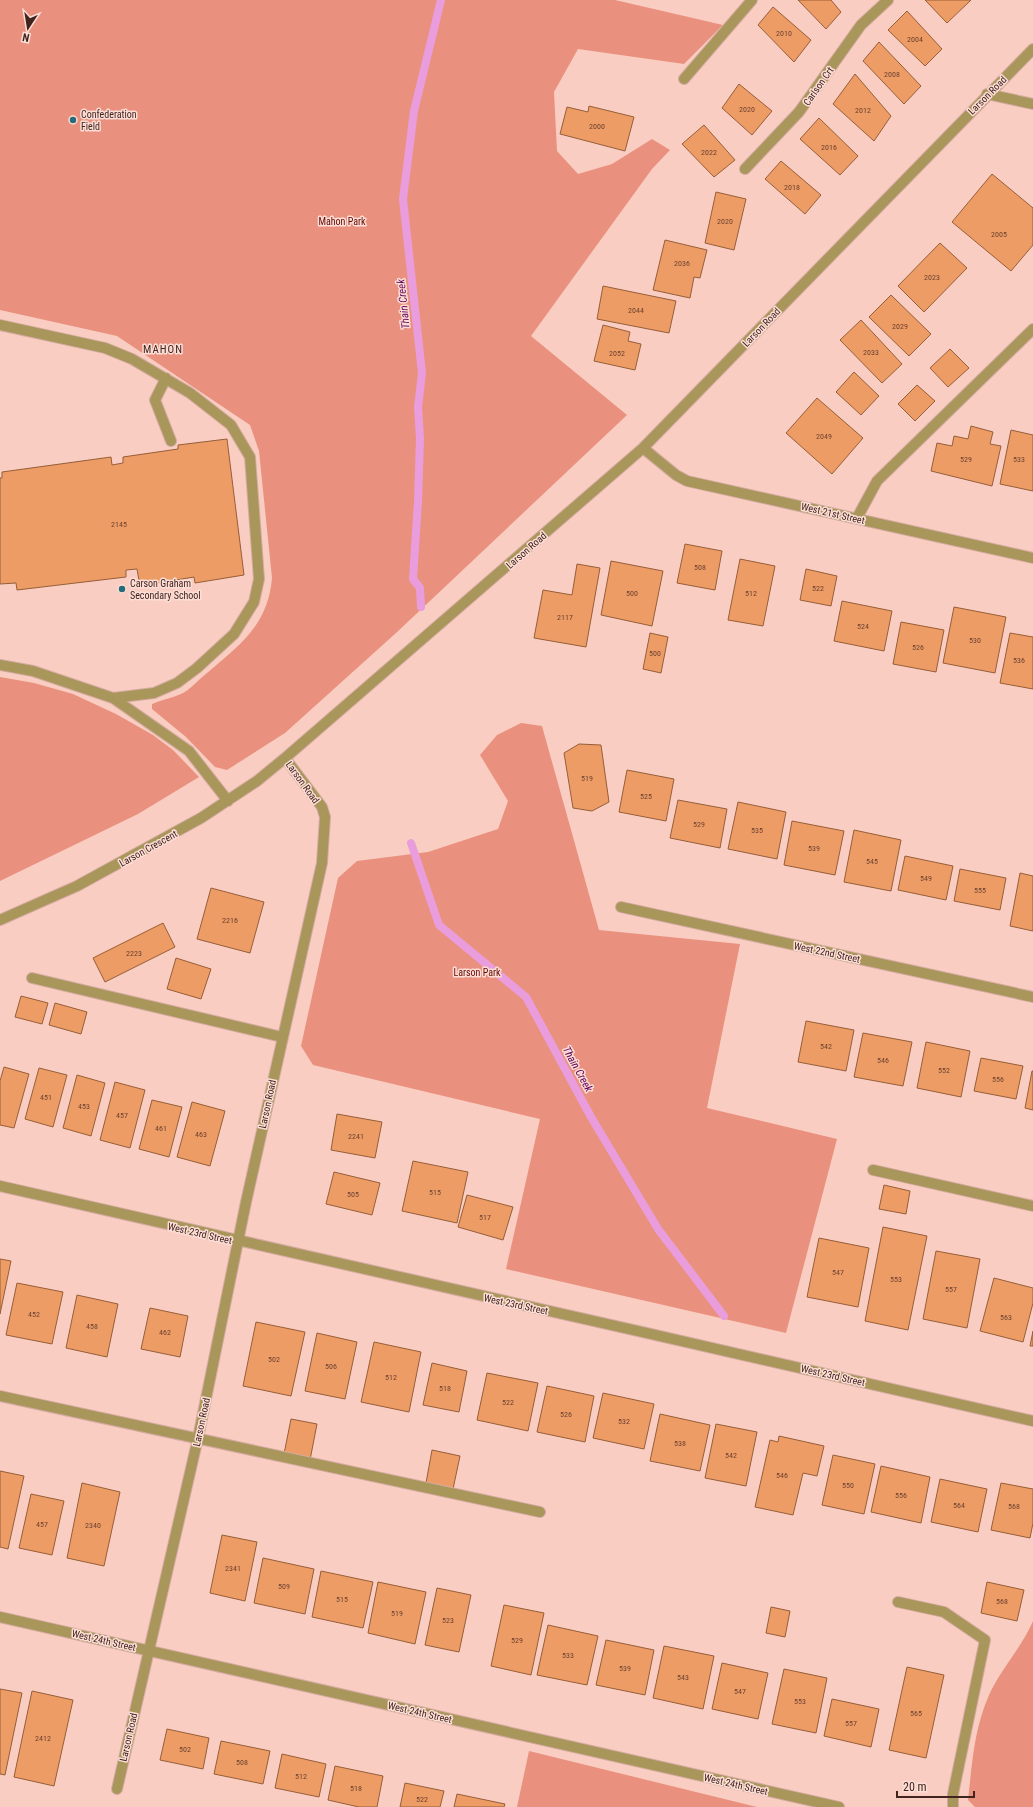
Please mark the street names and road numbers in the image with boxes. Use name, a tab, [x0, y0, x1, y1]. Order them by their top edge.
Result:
street label: Carlson Crt	[801, 65, 836, 108]
street label: Larson Road	[966, 74, 1009, 117]
street label: Larson Road	[740, 306, 782, 349]
street label: West 21st Street	[800, 501, 866, 526]
street label: Larson Road	[504, 530, 549, 571]
street label: Larson Road	[284, 759, 322, 806]
street label: Larson Crescent	[117, 828, 179, 869]
street label: West 22nd Street	[793, 940, 861, 965]
street label: Larson Road	[257, 1079, 278, 1129]
street label: West 23rd Street	[167, 1221, 233, 1246]
street label: West 23rd Street	[483, 1292, 549, 1317]
street label: West 23rd Street	[800, 1363, 866, 1388]
street label: Larson Road	[191, 1397, 212, 1447]
street label: West 24th Street	[71, 1628, 137, 1653]
street label: West 24th Street	[387, 1700, 453, 1725]
street label: Larson Road	[118, 1712, 139, 1762]
street label: West 24th Street	[703, 1772, 769, 1797]

